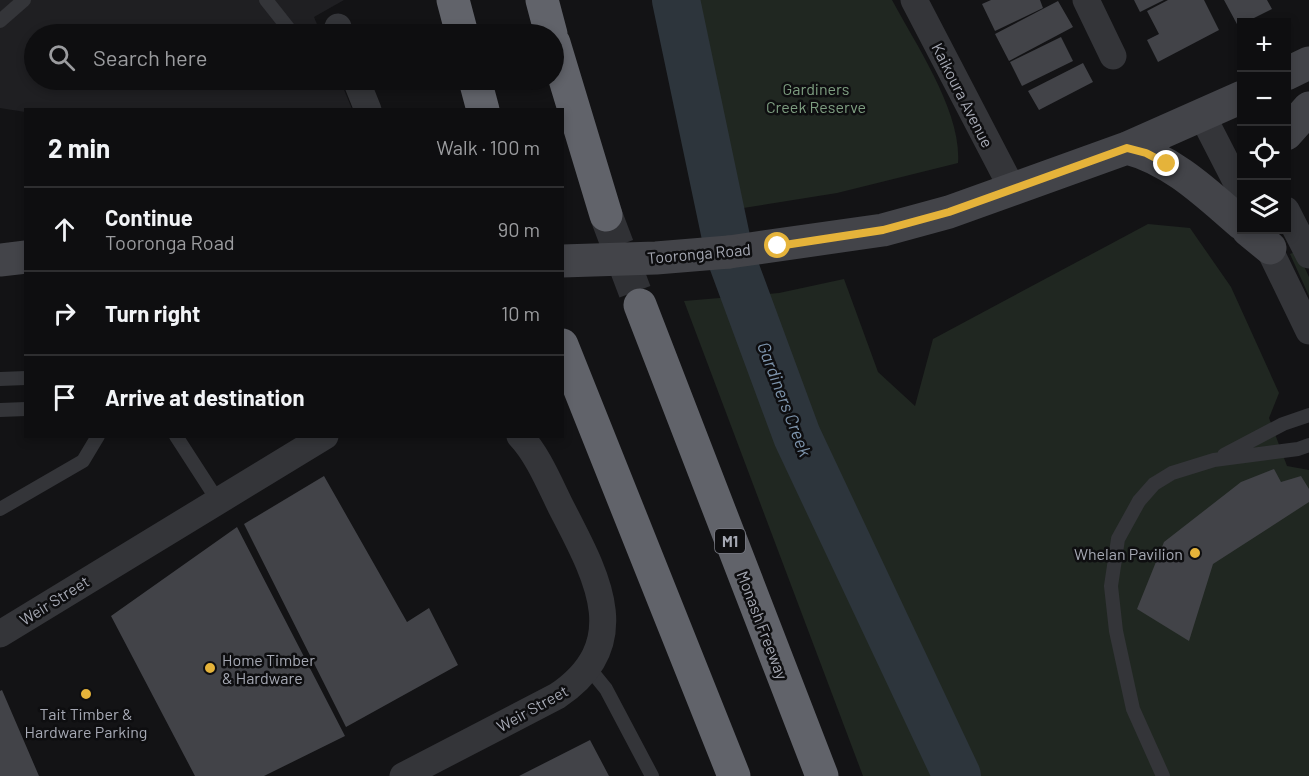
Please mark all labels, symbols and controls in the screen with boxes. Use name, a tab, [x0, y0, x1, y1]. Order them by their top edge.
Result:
map controls	[1237, 18, 1291, 234]
button: +	[1237, 18, 1291, 72]
search box	[24, 24, 564, 90]
street label: Kaikoura Avenue	[928, 39, 998, 151]
icon: search	[45, 41, 78, 74]
text: Search here	[93, 44, 207, 70]
button: −	[1237, 72, 1291, 126]
park label: Gardiners Creek Reserve	[766, 79, 866, 116]
button: locate	[1237, 126, 1291, 180]
text: 2 min	[48, 132, 110, 163]
text: Walk · 100 m	[436, 135, 540, 159]
route end	[1153, 150, 1179, 176]
button: layers	[1237, 180, 1291, 234]
text: Continue	[105, 204, 193, 230]
icon: ahead	[48, 213, 81, 246]
text: 90 m	[498, 217, 540, 241]
text: Tooronga Road	[105, 230, 235, 254]
route start	[764, 232, 790, 258]
street label: Tooronga Road	[646, 239, 752, 267]
icon: right	[48, 297, 81, 330]
text: Turn right	[105, 300, 200, 326]
text: 10 m	[501, 301, 540, 325]
water label: Gardiners Creek	[753, 338, 817, 460]
icon: arrive	[48, 381, 81, 414]
text: Arrive at destination	[105, 384, 304, 410]
road number: M1	[715, 529, 745, 553]
place label: Whelan Pavilion	[1074, 544, 1183, 563]
marker: Whelan Pavilion	[1188, 546, 1202, 560]
street label: Monash Freeway	[734, 568, 793, 683]
street label: Weir Street	[16, 571, 92, 629]
place label: Home Timber & Hardware	[222, 650, 315, 687]
marker: Home Timber & Hardware	[203, 661, 217, 675]
street label: Weir Street	[493, 681, 571, 735]
marker: Tait Timber & Hardware Parking	[79, 687, 93, 701]
place label: Tait Timber & Hardware Parking	[25, 704, 147, 741]

